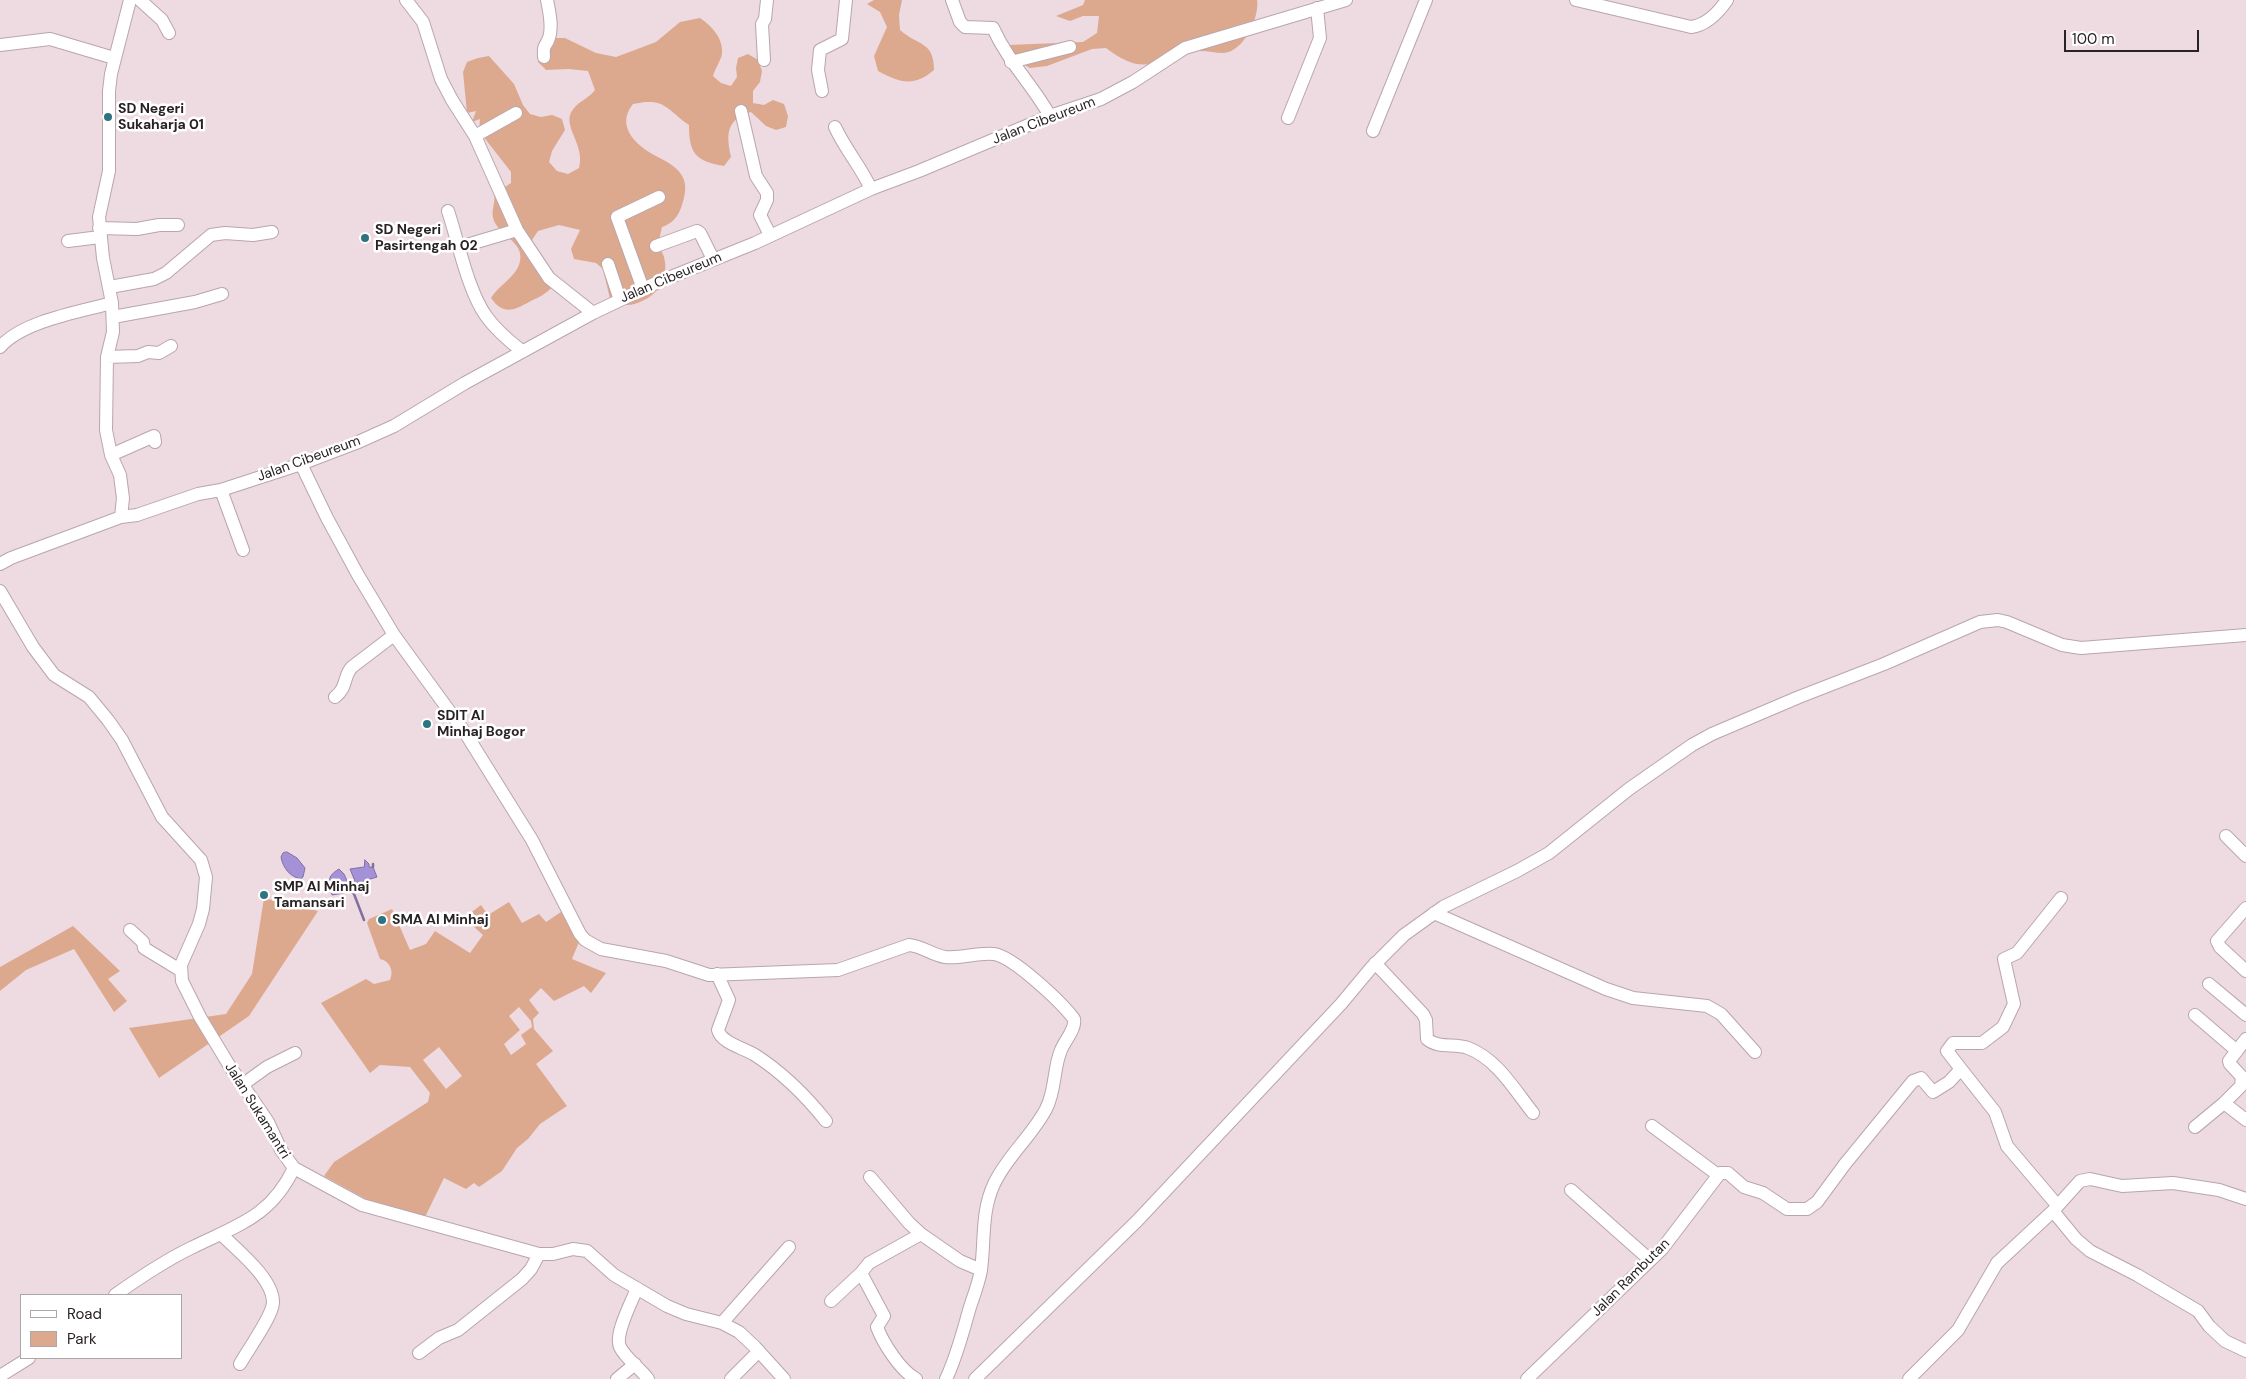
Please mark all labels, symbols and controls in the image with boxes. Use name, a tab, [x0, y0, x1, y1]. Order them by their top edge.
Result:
scale bar	[2066, 20, 2201, 52]
text: 100 m	[2072, 29, 2115, 49]
street label: Jalan Cibeureum	[990, 94, 1098, 148]
place label: SD Negeri Sukaharja 01	[118, 101, 204, 134]
marker: SD Negeri Sukaharja 01	[102, 111, 114, 123]
place label: SD Negeri Pasirtengah 02	[375, 222, 478, 254]
marker: SD Negeri Pasirtengah 02	[359, 232, 371, 244]
street label: Jalan Cibeureum	[618, 249, 724, 307]
street label: Jalan Cibeureum	[255, 433, 363, 485]
place label: SDIT Al Minhaj Bogor	[437, 708, 525, 740]
marker: SDIT Al Minhaj Bogor	[421, 718, 433, 730]
place label: SMP Al Minhaj Tamansari	[274, 879, 369, 912]
marker: SMP Al Minhaj Tamansari	[258, 889, 270, 901]
place label: SMA Al Minhaj	[392, 912, 489, 928]
marker: SMA Al Minhaj	[376, 914, 388, 926]
street label: Jalan Sukamantri	[221, 1060, 293, 1162]
street label: Jalan Rambutan	[1589, 1236, 1673, 1320]
legend	[20, 1294, 182, 1359]
text: Road	[67, 1304, 102, 1324]
text: Park	[67, 1329, 97, 1349]

